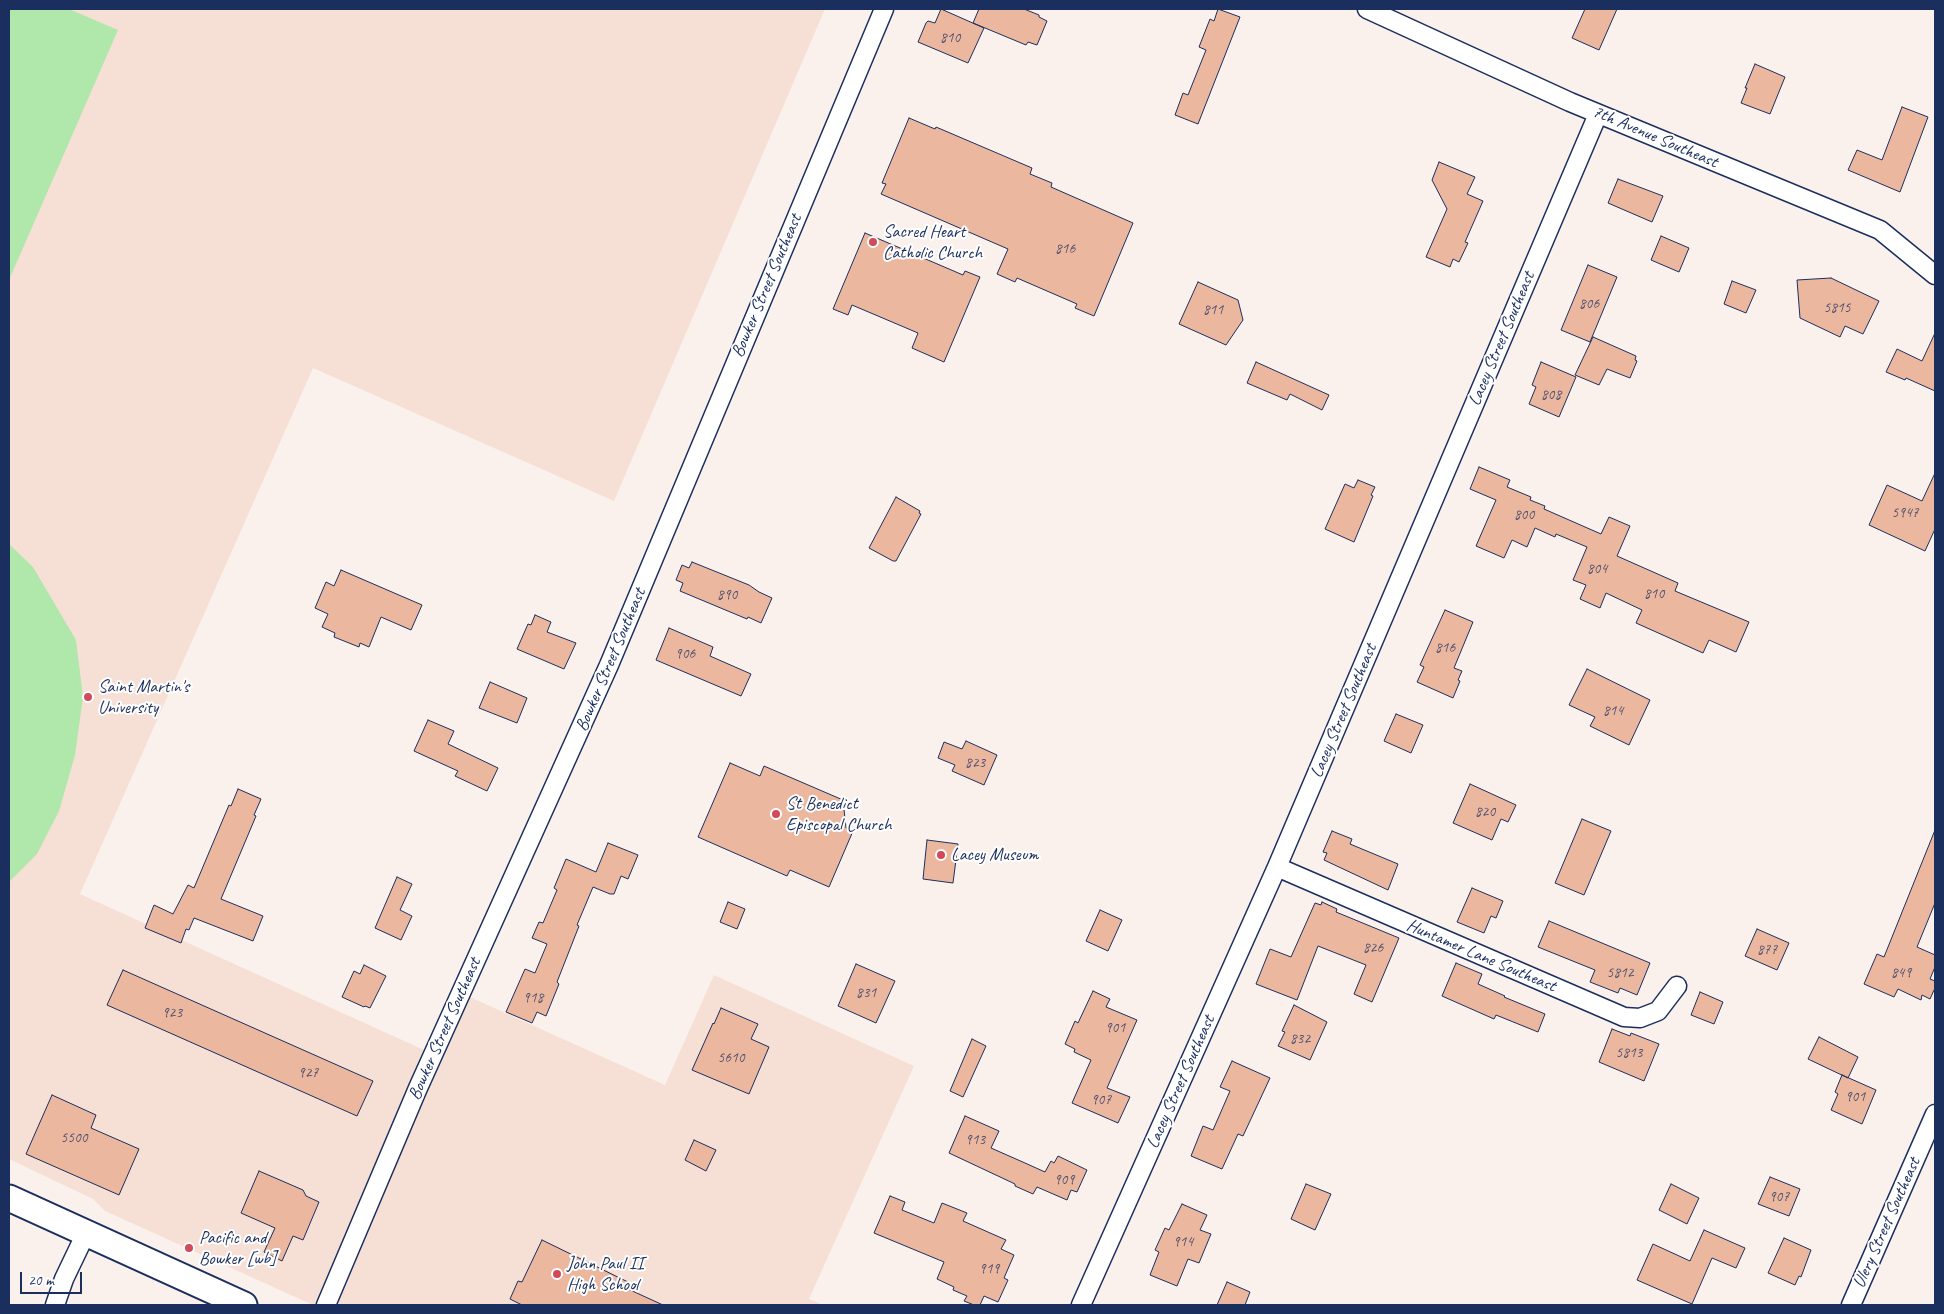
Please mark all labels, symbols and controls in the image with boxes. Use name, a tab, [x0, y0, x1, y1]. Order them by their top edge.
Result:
house number: 810	[940, 29, 960, 47]
street label: 7th Avenue Southeast	[1589, 101, 1721, 173]
street label: Bowker Street Southeast	[727, 211, 807, 361]
place label: Sacred Heart Catholic Church	[883, 221, 982, 264]
marker: Sacred Heart Catholic Church	[867, 236, 879, 248]
house number: 816	[1055, 240, 1075, 258]
street label: Lacey Street Southeast	[1464, 269, 1540, 409]
house number: 806	[1579, 295, 1599, 313]
house number: 5815	[1824, 299, 1850, 317]
house number: 811	[1203, 301, 1223, 319]
house number: 808	[1541, 386, 1561, 404]
house number: 5947	[1892, 504, 1918, 522]
house number: 800	[1514, 506, 1534, 524]
house number: 804	[1587, 560, 1607, 578]
street label: Bowker Street Southeast	[571, 585, 651, 735]
house number: 810	[1644, 585, 1664, 603]
house number: 890	[717, 586, 737, 604]
house number: 816	[1435, 639, 1455, 657]
street label: Lacey Street Southeast	[1306, 641, 1382, 781]
house number: 906	[675, 645, 695, 663]
place label: Saint Martin's University	[98, 676, 189, 719]
marker: Saint Martin's University	[82, 691, 94, 703]
house number: 814	[1603, 702, 1623, 720]
house number: 823	[965, 754, 985, 772]
place label: St Benedict Episcopal Church	[786, 793, 892, 836]
house number: 820	[1475, 803, 1495, 821]
marker: St Benedict Episcopal Church	[770, 808, 782, 820]
place label: Lacey Museum	[951, 844, 1038, 866]
marker: Lacey Museum	[935, 849, 947, 861]
street label: Huntamer Lane Southeast	[1403, 915, 1559, 997]
house number: 826	[1363, 939, 1383, 957]
house number: 877	[1757, 941, 1777, 959]
street label: Bowker Street Southeast	[404, 955, 486, 1103]
house number: 5812	[1607, 964, 1633, 982]
house number: 849	[1891, 964, 1911, 982]
house number: 831	[856, 984, 876, 1002]
house number: 918	[523, 989, 543, 1007]
house number: 923	[162, 1004, 182, 1022]
street label: Lacey Street Southeast	[1142, 1012, 1220, 1152]
house number: 901	[1105, 1019, 1125, 1037]
house number: 832	[1290, 1030, 1310, 1048]
house number: 5813	[1616, 1044, 1642, 1062]
house number: 5610	[718, 1049, 744, 1067]
house number: 927	[298, 1064, 318, 1082]
house number: 901	[1845, 1088, 1865, 1106]
house number: 907	[1091, 1091, 1111, 1109]
house number: 5500	[61, 1129, 87, 1147]
house number: 913	[965, 1131, 985, 1149]
street label: Ulery Street Southeast	[1849, 1155, 1925, 1291]
house number: 909	[1054, 1171, 1074, 1189]
house number: 907	[1769, 1188, 1789, 1206]
place label: Pacific and Bowker [wb]	[199, 1227, 276, 1270]
house number: 914	[1173, 1233, 1193, 1251]
marker: Pacific and Bowker [wb]	[183, 1242, 195, 1254]
place label: John Paul II High School	[567, 1253, 644, 1296]
house number: 919	[979, 1260, 999, 1278]
scale bar	[22, 1262, 85, 1294]
marker: John Paul II High School	[551, 1268, 563, 1280]
text: 20 m	[28, 1271, 54, 1290]

